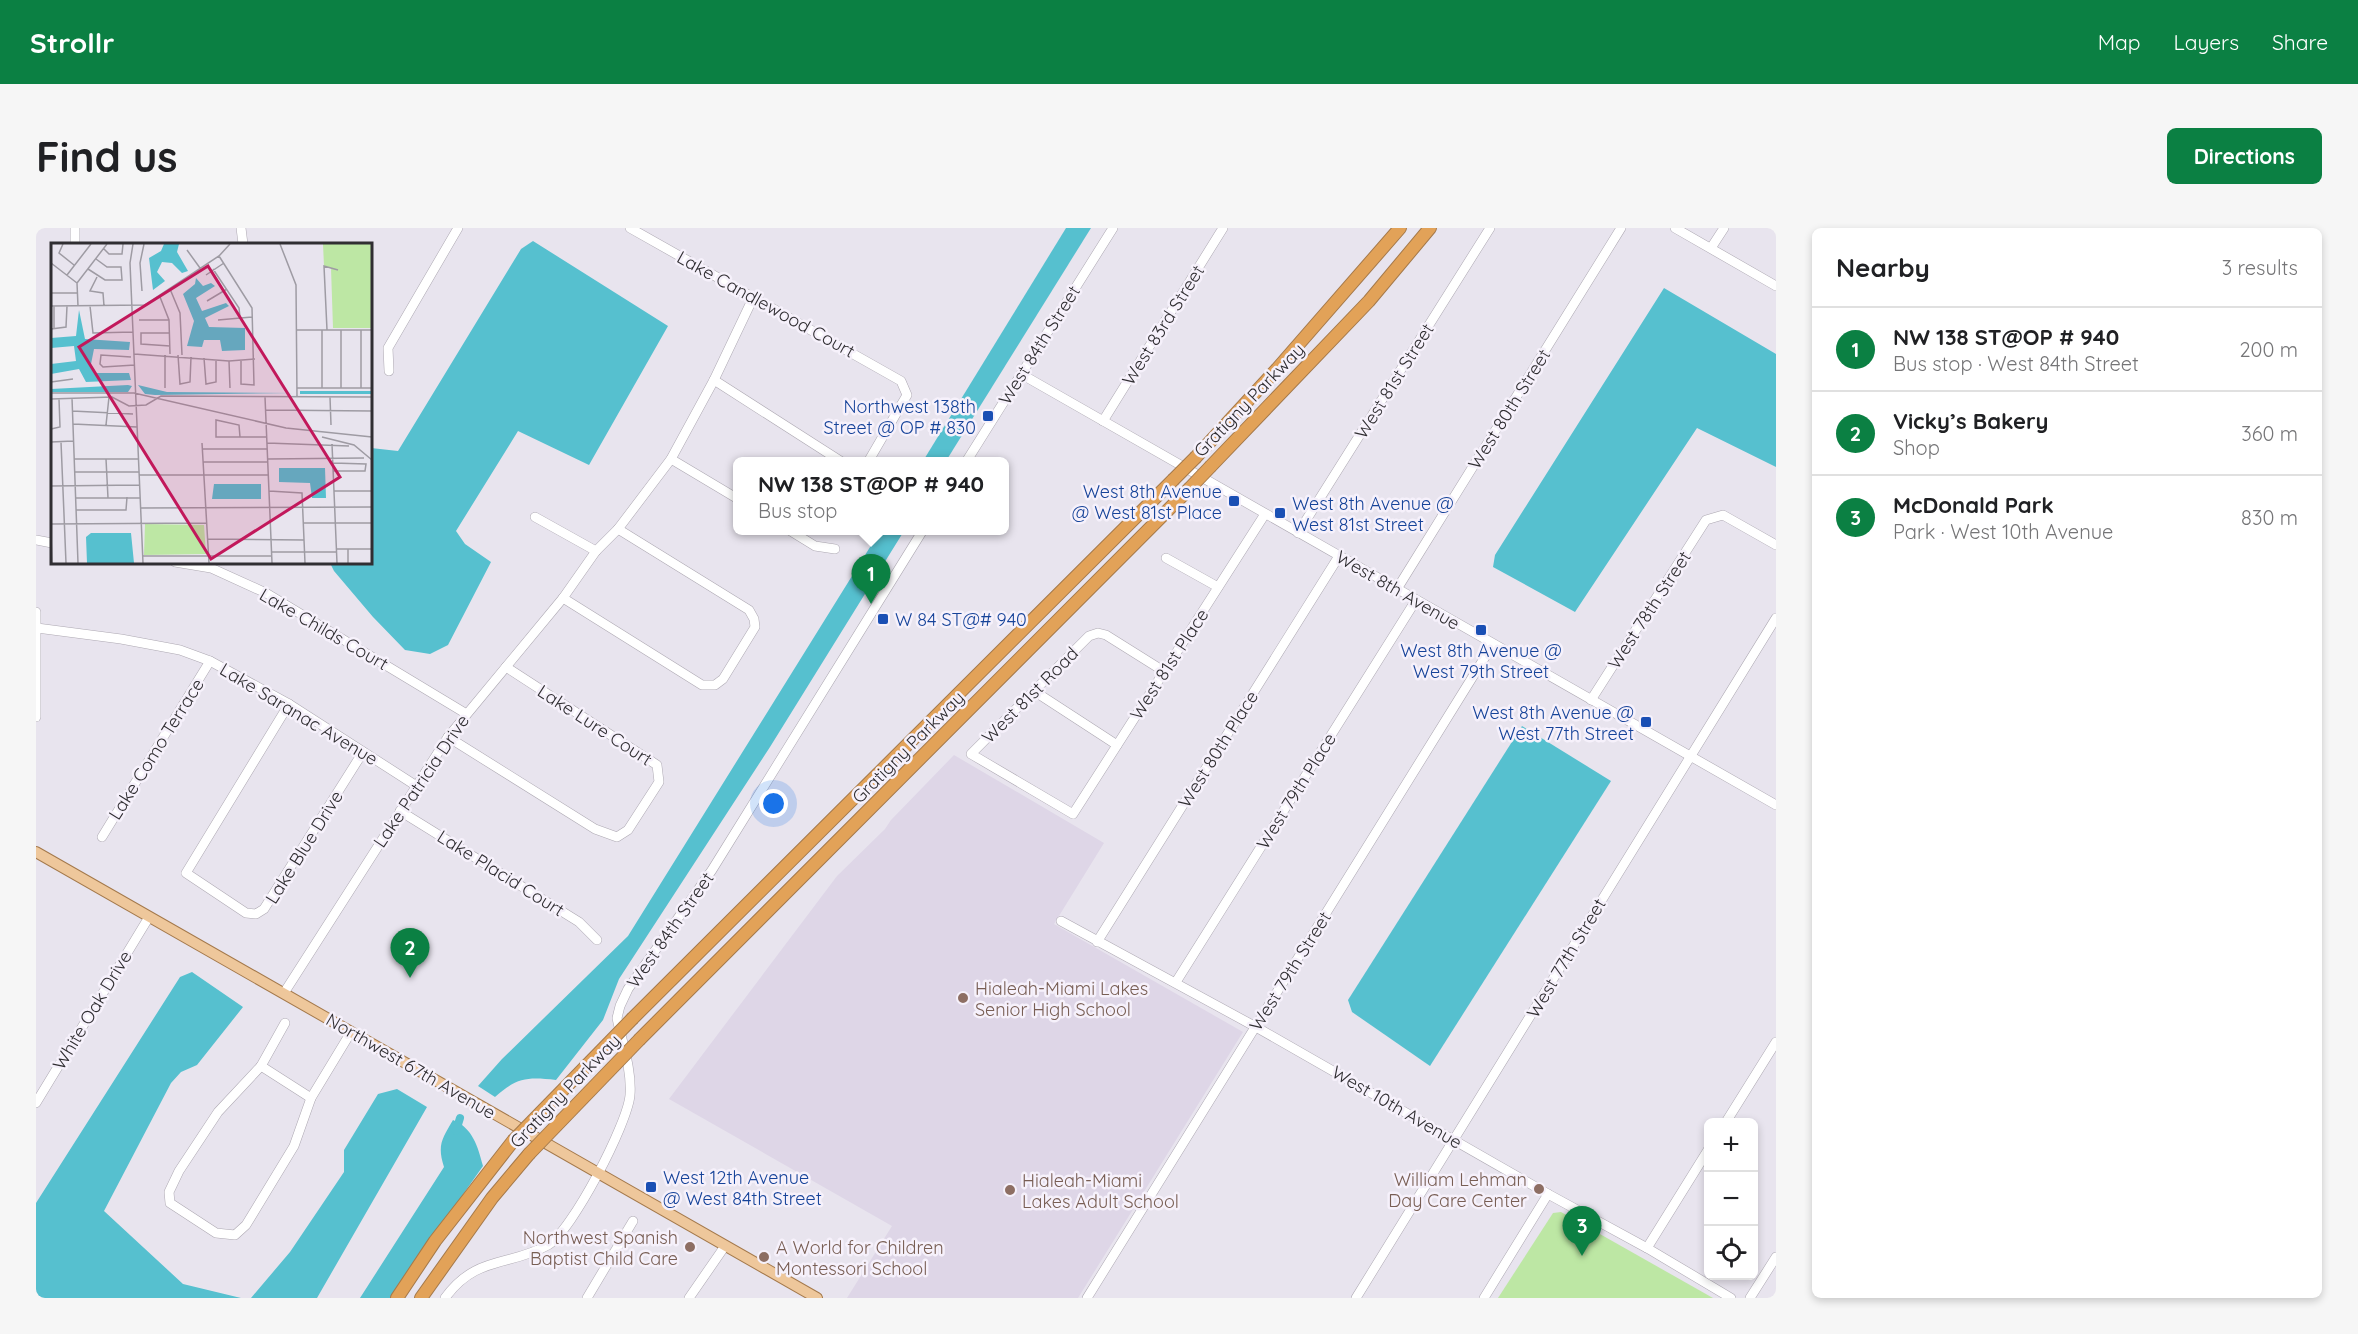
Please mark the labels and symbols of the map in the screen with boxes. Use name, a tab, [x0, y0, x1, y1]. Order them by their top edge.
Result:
inset map	[51, 243, 372, 564]
street label: Lake Candlewood Court	[673, 245, 859, 363]
street label: West 83rd Street	[1117, 261, 1209, 389]
street label: West 84th Street	[993, 281, 1085, 409]
street label: West 81st Street	[1349, 319, 1439, 443]
street label: Gratigny Parkway	[1189, 338, 1309, 462]
street label: West 80th Street	[1463, 345, 1555, 473]
place label: Northwest 138th Street @ OP # 830	[824, 395, 976, 439]
marker: Northwest 138th Street @ OP # 830	[981, 409, 995, 423]
place label: West 8th Avenue @ West 81st Place	[1072, 480, 1222, 524]
place label: West 8th Avenue @ West 81st Street	[1292, 492, 1454, 536]
marker: West 8th Avenue @ West 81st Place	[1227, 494, 1241, 508]
marker: West 8th Avenue @ West 81st Street	[1273, 506, 1287, 520]
street label: West 8th Avenue	[1332, 545, 1464, 635]
street label: West 78th Street	[1602, 547, 1696, 673]
pin: 1	[852, 554, 890, 604]
street label: Lake Childs Court	[256, 583, 392, 675]
street label: West 81st Place	[1125, 604, 1213, 724]
place label: W 84 ST@# 940	[895, 608, 1027, 631]
marker: W 84 ST@# 940	[876, 612, 890, 626]
marker: West 8th Avenue @ West 79th Street	[1474, 623, 1488, 637]
place label: West 8th Avenue @ West 79th Street	[1400, 639, 1562, 683]
street label: West 81st Road	[977, 642, 1083, 748]
street label: Lake Saranac Avenue	[216, 658, 382, 770]
street label: Lake Como Terrace	[103, 674, 209, 824]
street label: Lake Lure Court	[533, 679, 657, 771]
street label: Gratigny Parkway	[847, 686, 969, 808]
street label: West 80th Place	[1173, 686, 1263, 812]
place label: West 8th Avenue @ West 77th Street	[1472, 701, 1634, 745]
street label: Lake Patricia Drive	[368, 710, 474, 852]
marker: West 8th Avenue @ West 77th Street	[1639, 715, 1653, 729]
street label: West 79th Place	[1251, 729, 1341, 853]
street label: Lake Blue Drive	[260, 786, 348, 908]
your location	[759, 789, 788, 818]
street label: Lake Placid Court	[433, 825, 569, 921]
street label: West 84th Street	[621, 868, 719, 992]
street label: West 77th Street	[1521, 894, 1611, 1022]
street label: West 79th Street	[1244, 907, 1336, 1035]
pin: 2	[390, 928, 430, 978]
street label: White Oak Drive	[47, 946, 137, 1074]
place label: Hialeah-Miami Lakes Senior High School	[975, 977, 1148, 1021]
marker: Hialeah-Miami Lakes Senior High School	[956, 991, 970, 1005]
street label: Northwest 67th Avenue	[322, 1008, 500, 1124]
street label: Gratigny Parkway	[505, 1029, 625, 1153]
street label: West 10th Avenue	[1328, 1060, 1466, 1154]
place label: West 12th Avenue @ West 84th Street	[663, 1166, 822, 1210]
place label: William Lehman Day Care Center	[1388, 1168, 1527, 1212]
place label: Hialeah-Miami Lakes Adult School	[1022, 1169, 1179, 1213]
marker: West 12th Avenue @ West 84th Street	[644, 1180, 658, 1194]
marker: William Lehman Day Care Center	[1532, 1182, 1546, 1196]
marker: Hialeah-Miami Lakes Adult School	[1003, 1183, 1017, 1197]
pin: 3	[1562, 1206, 1602, 1256]
place label: Northwest Spanish Baptist Child Care	[523, 1226, 678, 1270]
place label: A World for Children Montessori School	[776, 1236, 944, 1280]
marker: Northwest Spanish Baptist Child Care	[683, 1240, 697, 1254]
marker: A World for Children Montessori School	[757, 1250, 771, 1264]

